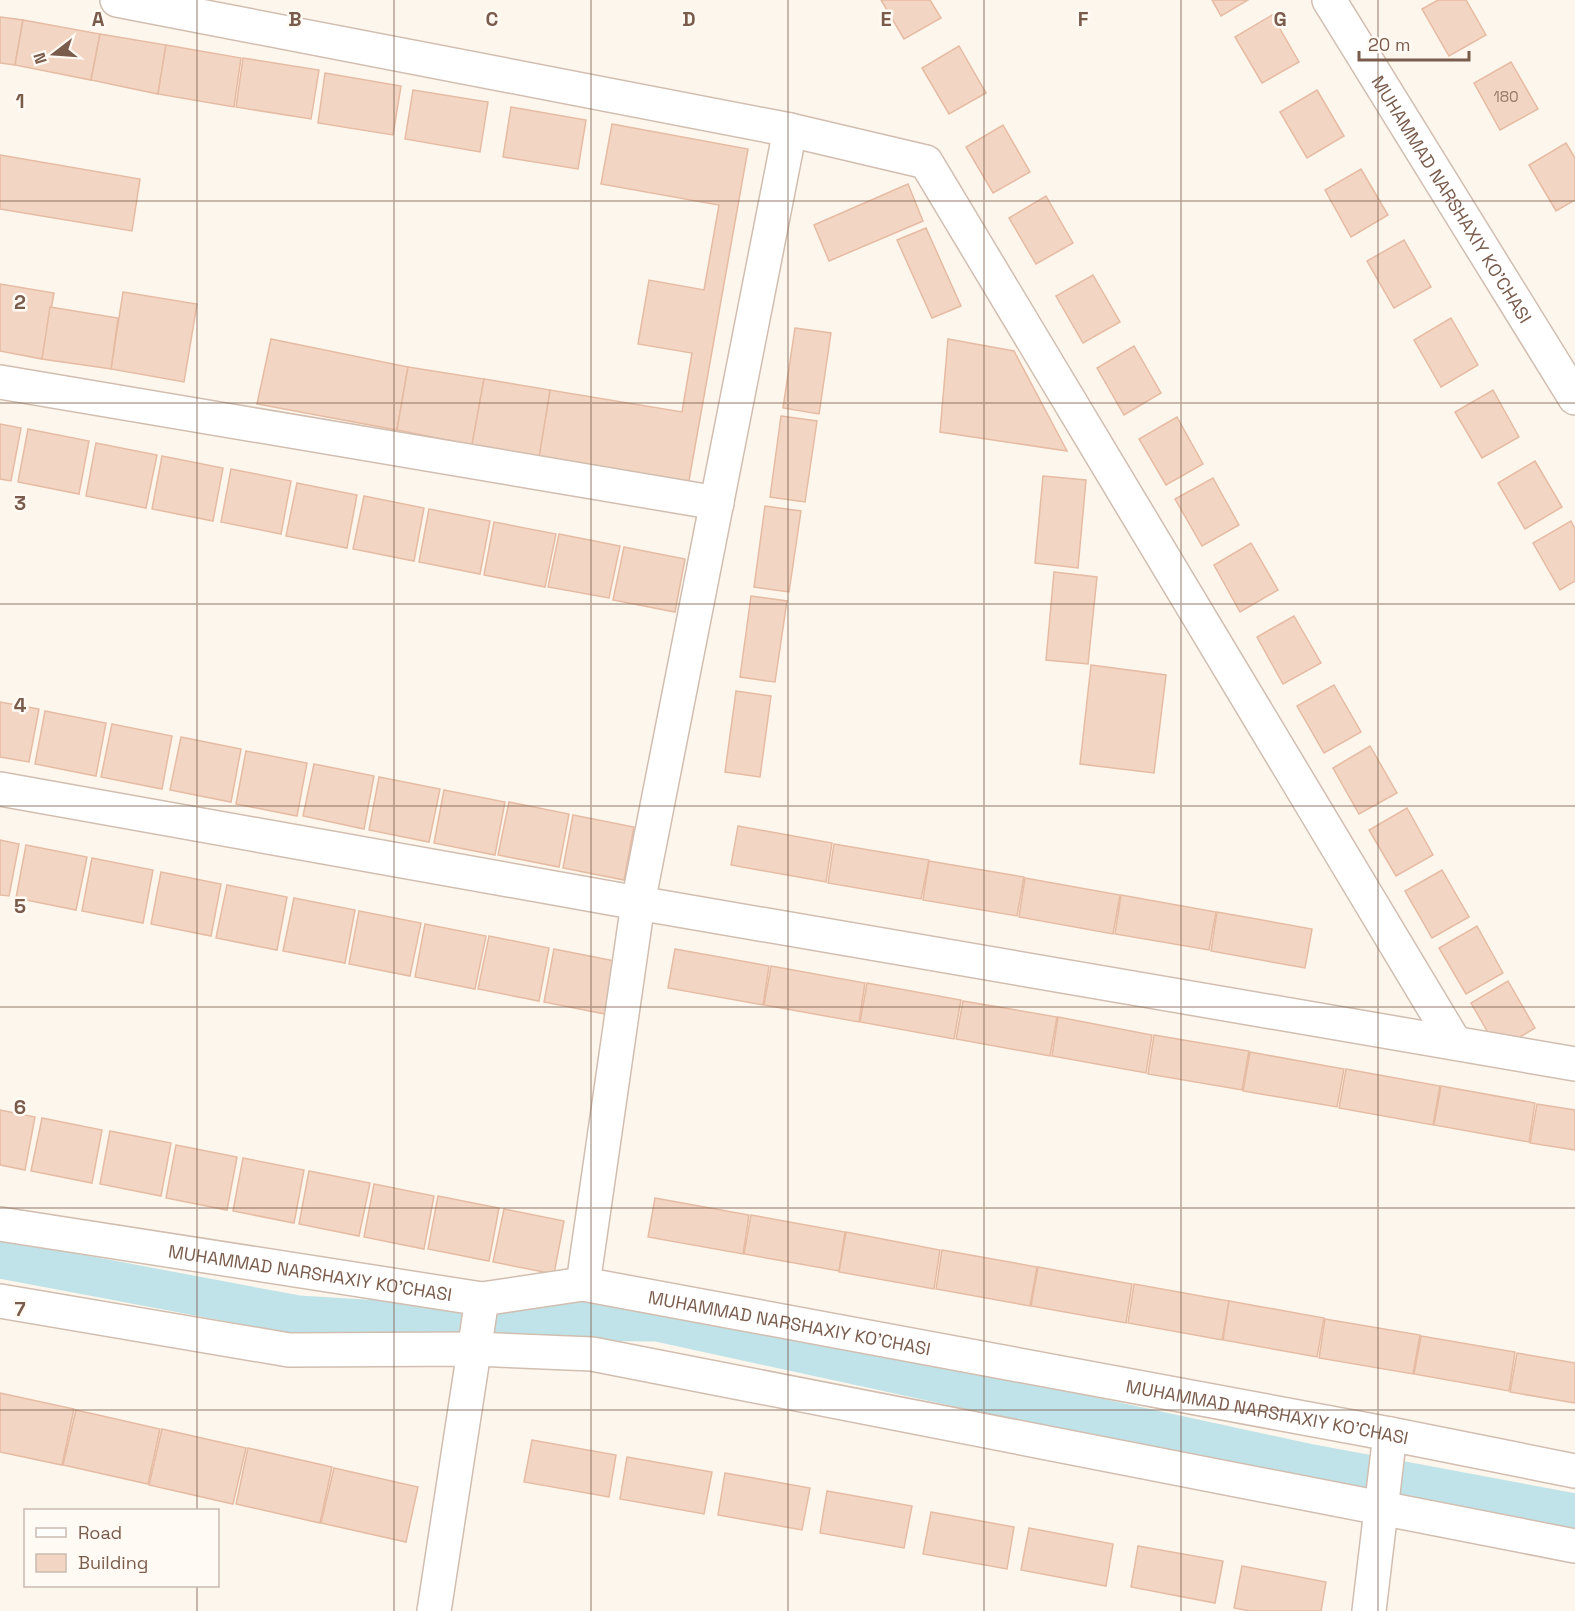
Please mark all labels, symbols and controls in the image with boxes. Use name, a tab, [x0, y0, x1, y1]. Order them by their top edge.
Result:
text: A	[92, 6, 105, 32]
text: B	[288, 6, 302, 32]
text: C	[486, 6, 499, 32]
text: D	[682, 6, 696, 32]
text: E	[880, 6, 892, 32]
text: F	[1078, 6, 1089, 32]
text: G	[1273, 6, 1287, 32]
north arrow	[24, 24, 84, 84]
scale bar	[1359, 24, 1468, 62]
text: 20 m	[1368, 33, 1411, 56]
text: N	[29, 50, 52, 66]
street label: MUHAMMAD NARSHAXIY KO'CHASI	[1367, 71, 1537, 327]
house number: 180	[1493, 87, 1519, 106]
text: 1	[15, 88, 25, 114]
text: 2	[14, 289, 26, 315]
text: 3	[14, 490, 26, 516]
text: 4	[14, 692, 27, 718]
text: 5	[14, 893, 26, 919]
text: 6	[14, 1094, 26, 1120]
street label: MUHAMMAD NARSHAXIY KO'CHASI	[167, 1239, 454, 1306]
street label: MUHAMMAD NARSHAXIY KO'CHASI	[646, 1285, 933, 1360]
text: 7	[14, 1296, 26, 1322]
street label: MUHAMMAD NARSHAXIY KO'CHASI	[1124, 1374, 1411, 1449]
legend	[24, 1509, 219, 1587]
text: Road	[78, 1521, 122, 1544]
text: Building	[78, 1551, 148, 1574]

